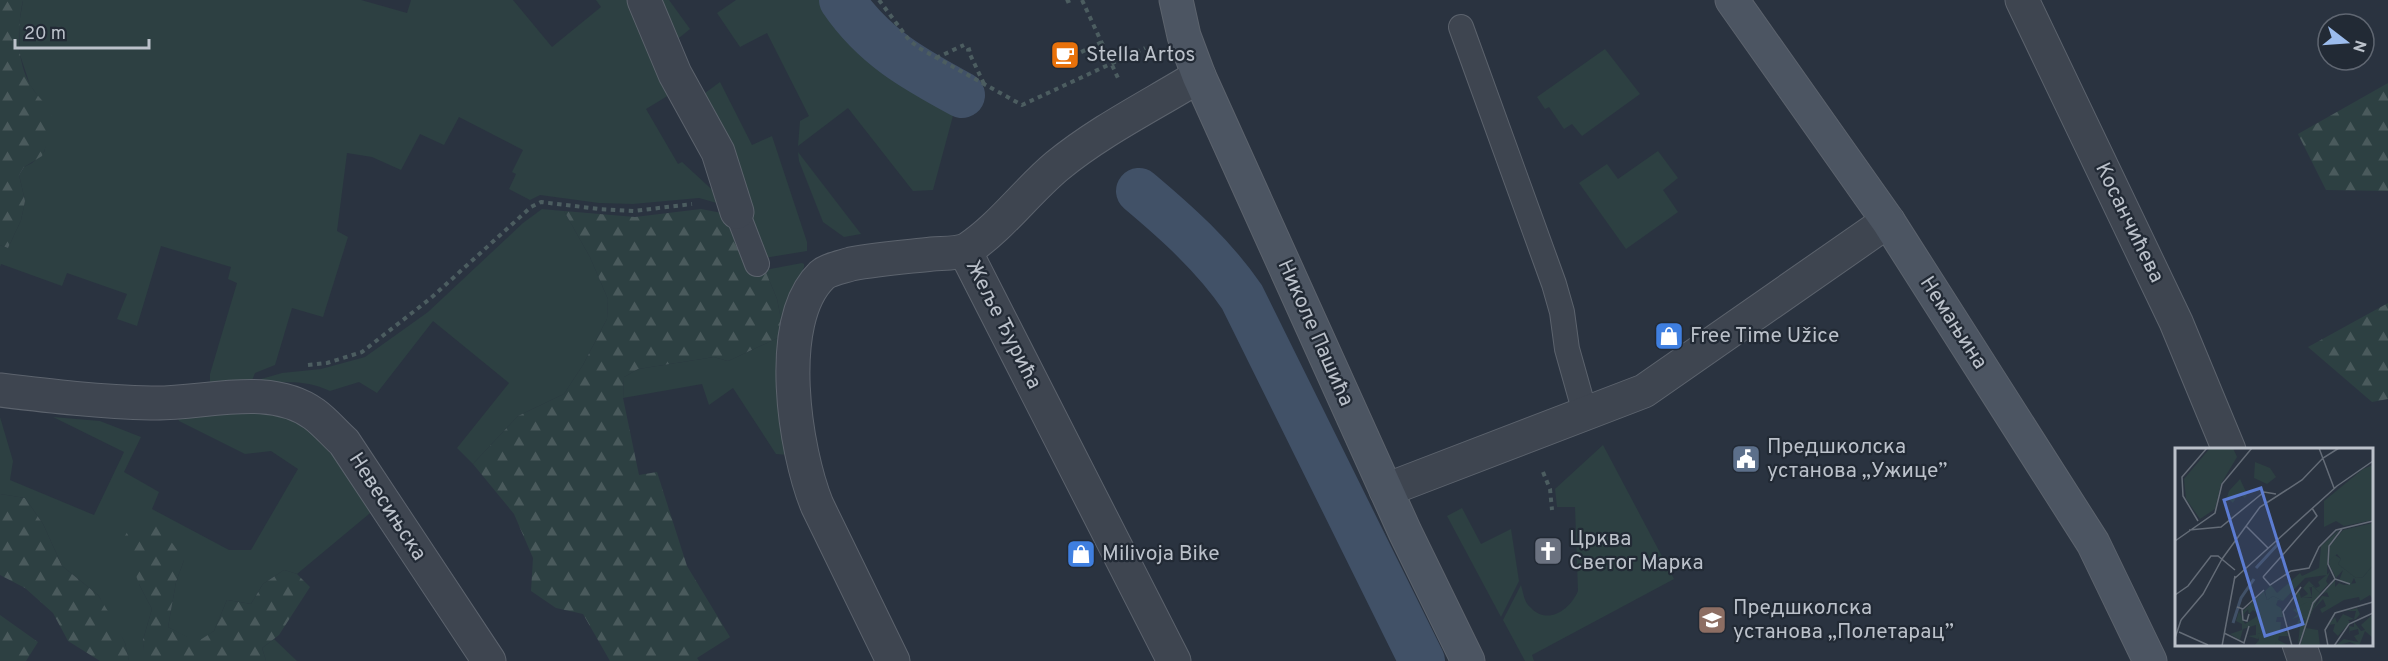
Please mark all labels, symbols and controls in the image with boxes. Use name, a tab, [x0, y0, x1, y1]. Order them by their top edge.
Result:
scale bar	[15, 12, 148, 50]
north arrow	[2316, 12, 2376, 72]
text: 20 m	[24, 23, 66, 46]
text: N	[2347, 37, 2370, 54]
cafe icon: Stella Artos	[1049, 39, 1081, 71]
place label: Stella Artos	[1086, 42, 1195, 69]
street label: Косанчићева	[2088, 158, 2170, 288]
street label: Николе Пашића	[1271, 255, 1359, 411]
street label: Жеље Ђурића	[959, 256, 1047, 394]
street label: Немањина	[1913, 271, 1993, 375]
shop icon: Free Time Užice	[1653, 320, 1685, 352]
place label: Free Time Užice	[1690, 323, 1839, 350]
place label: Предшколска установа „Ужице”	[1767, 434, 1947, 485]
public building icon: Предшколска установа „Ужице”	[1730, 443, 1762, 475]
street label: Невесињска	[342, 448, 432, 566]
inset map	[2175, 448, 2373, 646]
place label: Црква Светог Марка	[1569, 526, 1703, 577]
church icon: Црква Светог Марка	[1532, 535, 1564, 567]
shop icon: Milivoja Bike	[1065, 538, 1097, 570]
place label: Milivoja Bike	[1102, 541, 1220, 568]
place label: Предшколска установа „Полетарац”	[1733, 595, 1954, 646]
school or university icon: Предшколска установа „Полетарац”	[1696, 604, 1728, 636]

